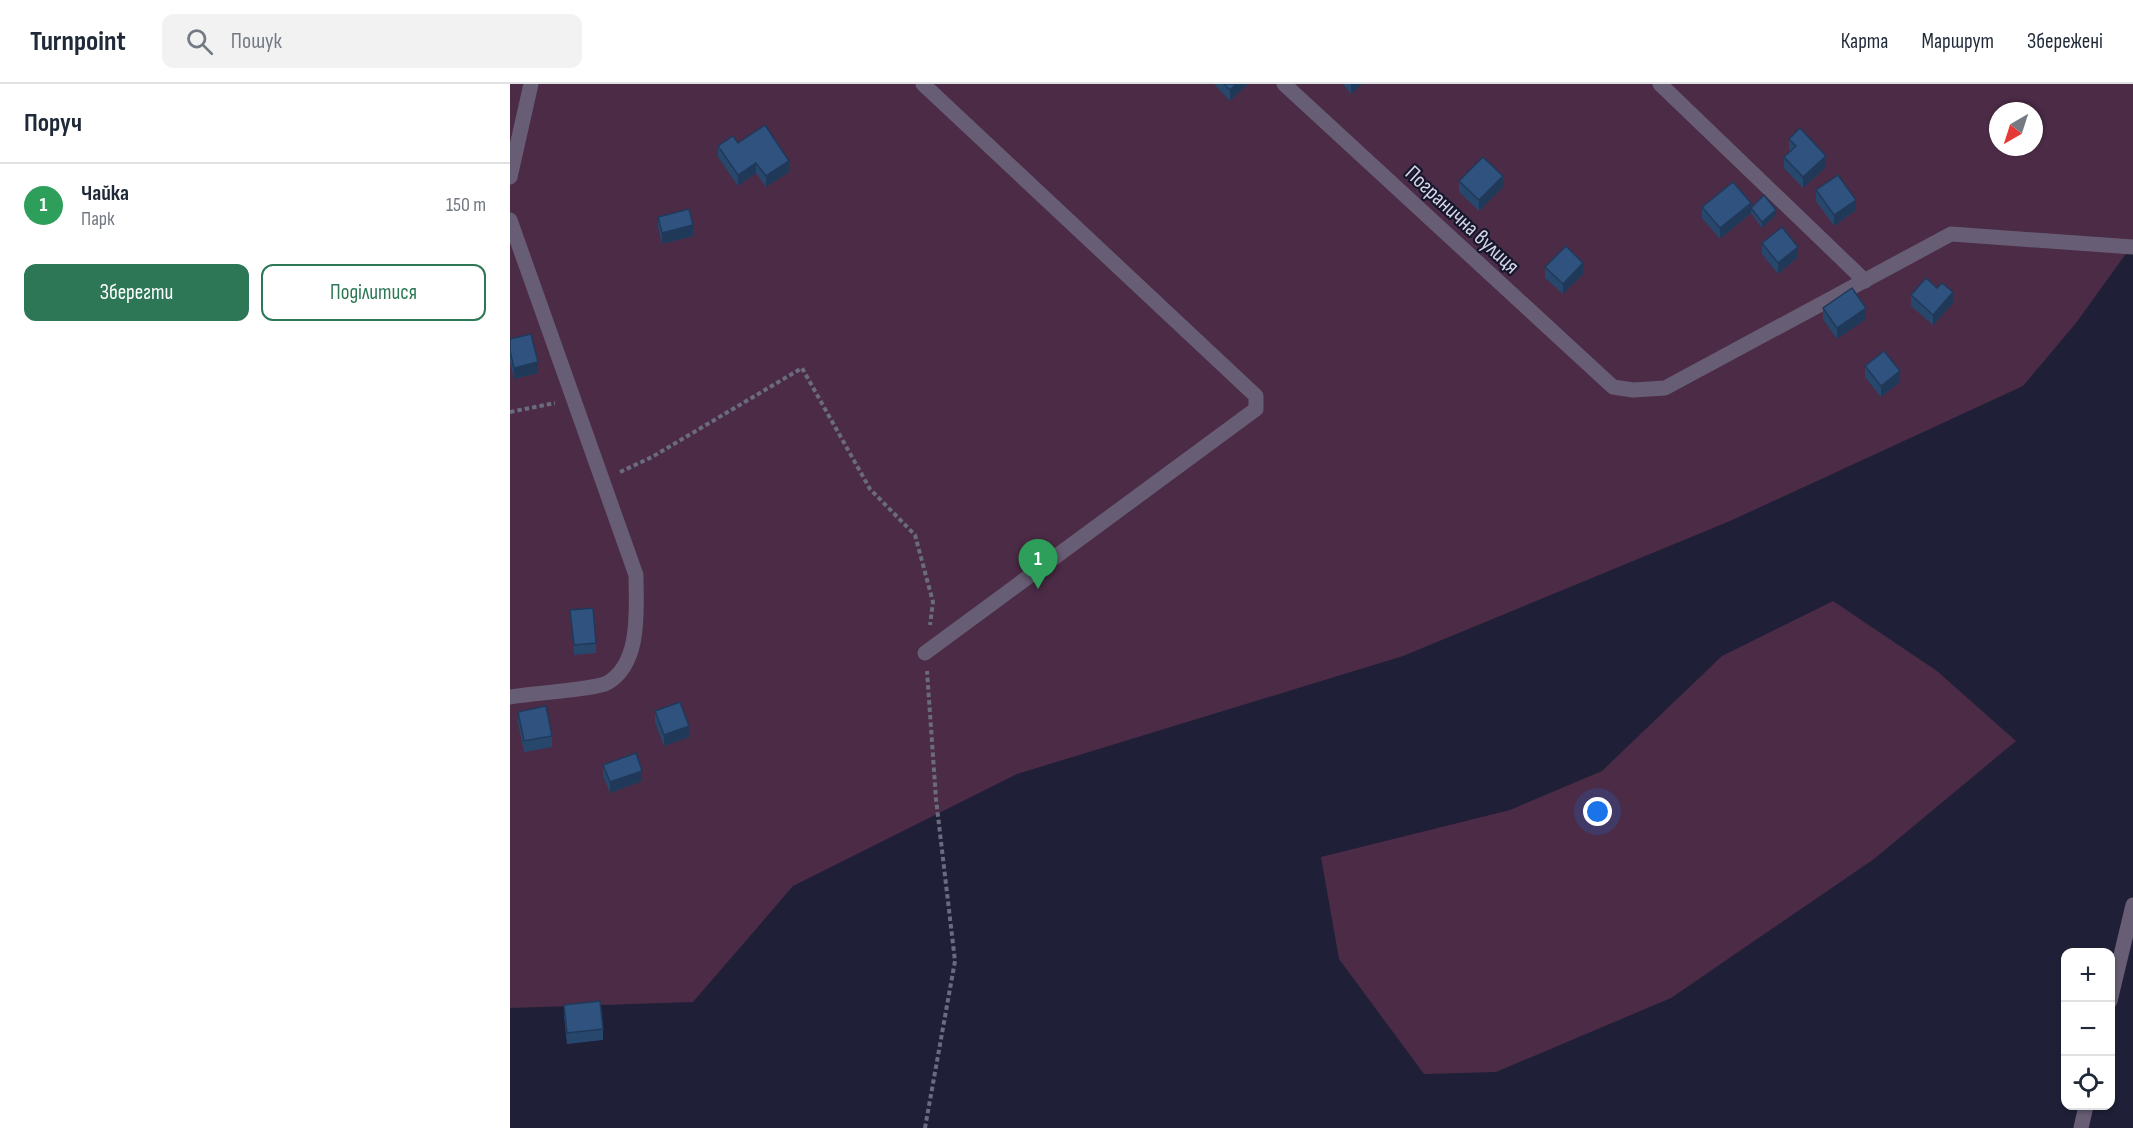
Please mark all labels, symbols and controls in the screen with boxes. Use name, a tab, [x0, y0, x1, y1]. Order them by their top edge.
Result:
search box	[162, 14, 582, 68]
text: Turnpoint	[30, 25, 126, 58]
icon: search	[183, 25, 216, 58]
text: Пошук	[231, 28, 282, 55]
text: Карта	[1841, 29, 1888, 54]
text: Маршрут	[1921, 29, 1994, 54]
text: Збережені	[2027, 29, 2103, 54]
north arrow	[1989, 102, 2043, 156]
text: Поруч	[24, 108, 82, 139]
street label: Погранична вулиця	[1399, 160, 1525, 280]
text: Чайка	[81, 180, 129, 207]
text: 1	[40, 193, 47, 217]
text: 150 m	[446, 193, 486, 217]
text: Парк	[81, 207, 115, 231]
button: Зберегти	[24, 264, 249, 321]
button: Поділитися	[261, 264, 486, 321]
pin: 1	[1018, 540, 1058, 589]
your location	[1583, 797, 1612, 826]
map controls	[2061, 948, 2115, 1110]
button: +	[2061, 948, 2115, 1002]
button: −	[2061, 1002, 2115, 1056]
button: locate	[2061, 1056, 2115, 1110]

